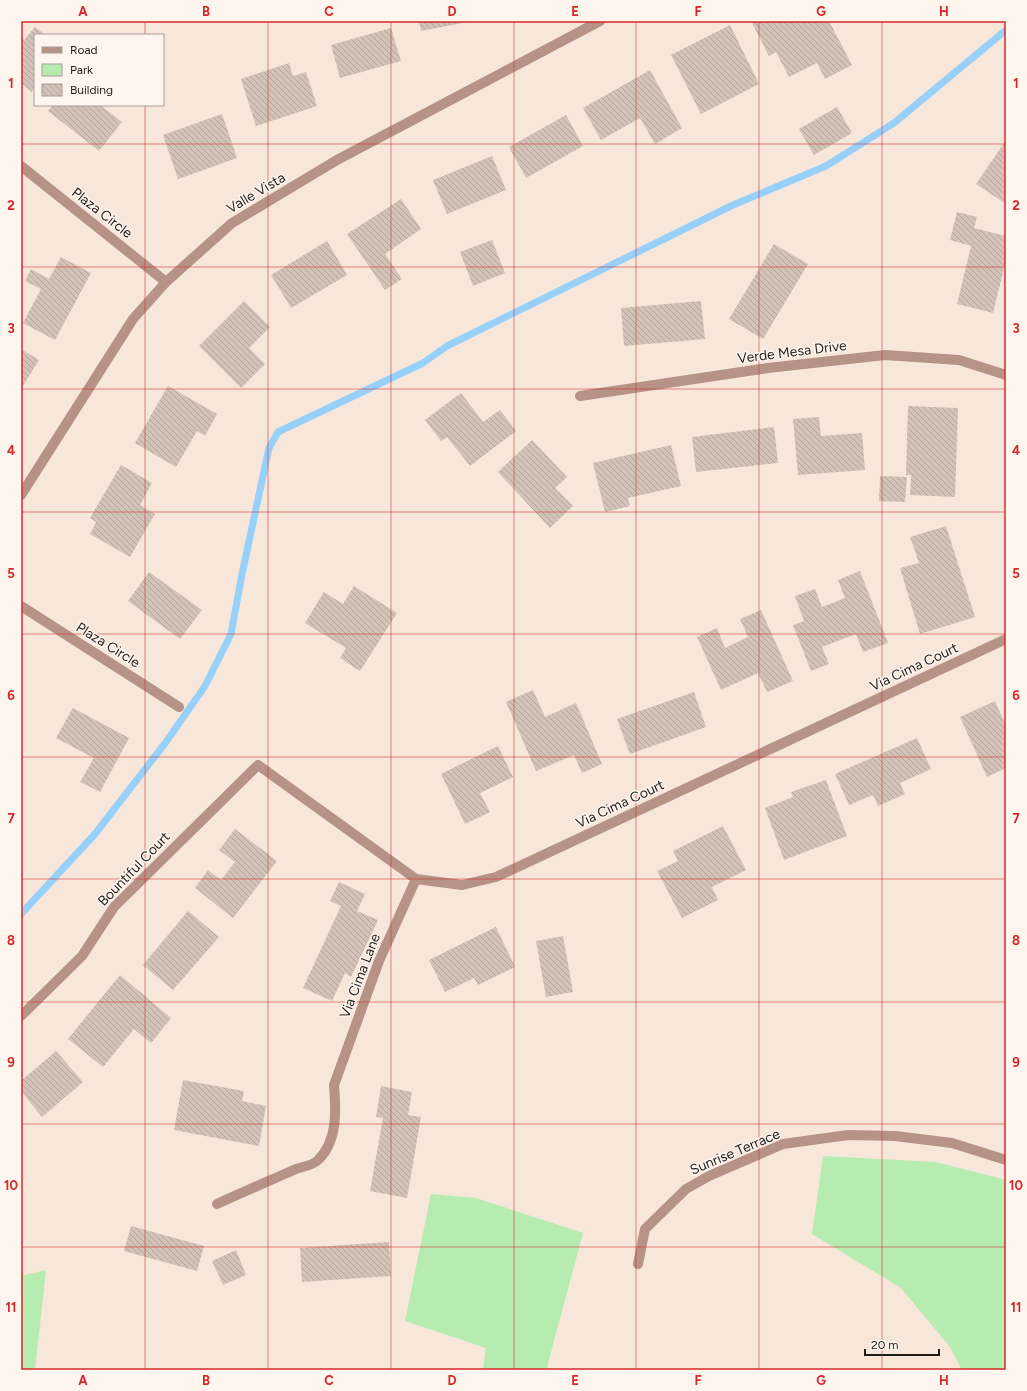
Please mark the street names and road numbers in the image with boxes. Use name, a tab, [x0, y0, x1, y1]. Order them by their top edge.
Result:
street label: Valle Vista	[224, 169, 288, 217]
street label: Plaza Circle	[68, 184, 136, 242]
street label: Verde Mesa Drive	[736, 337, 848, 367]
street label: Plaza Circle	[73, 619, 143, 672]
street label: Via Cima Court	[867, 639, 961, 695]
street label: Via Cima Court	[573, 776, 667, 832]
street label: Bountiful Court	[94, 828, 174, 910]
street label: Via Cima Lane	[336, 931, 384, 1021]
street label: Sunrise Terrace	[687, 1125, 783, 1179]

